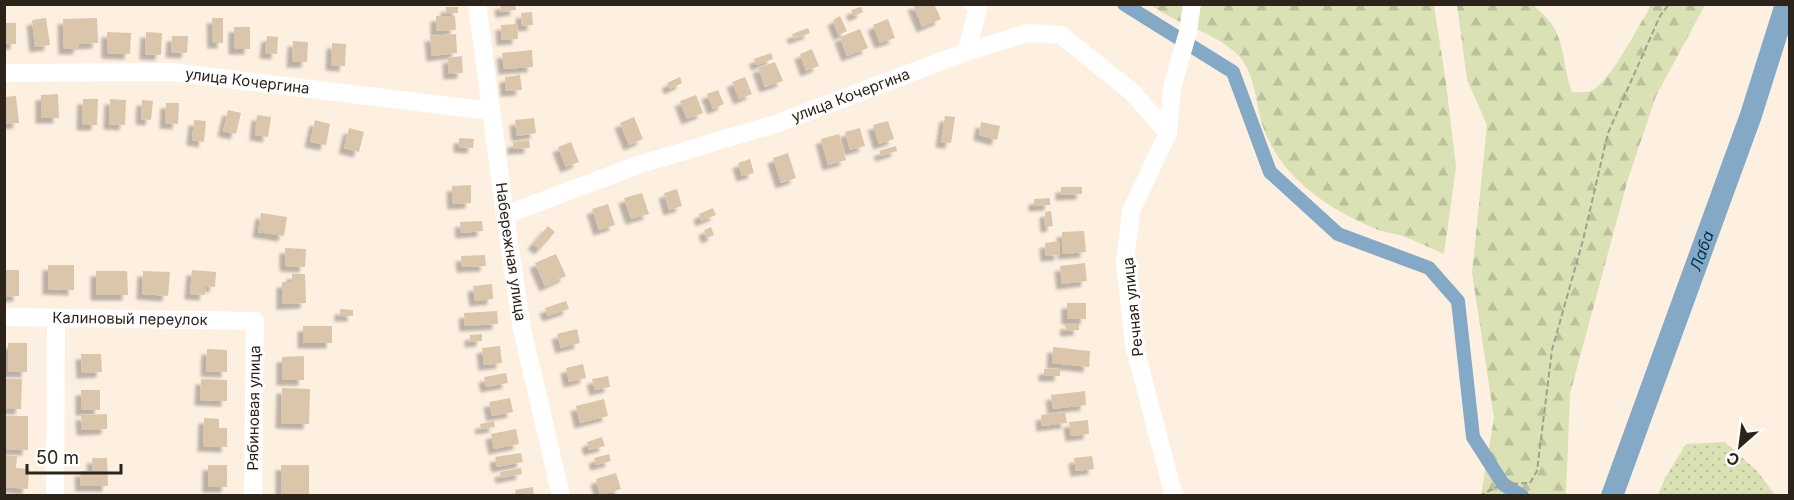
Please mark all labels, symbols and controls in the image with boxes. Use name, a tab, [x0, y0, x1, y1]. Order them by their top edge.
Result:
street label: улица Кочергина	[184, 64, 311, 98]
street label: улица Кочергина	[789, 64, 912, 126]
street label: Набережная улица	[492, 181, 531, 322]
water label: Лаба	[1685, 228, 1718, 274]
street label: Речная улица	[1118, 257, 1147, 358]
street label: Калиновый переулок	[52, 308, 208, 329]
street label: Рябиновая улица	[243, 345, 264, 471]
north arrow	[1710, 416, 1770, 476]
scale bar	[27, 437, 122, 475]
text: 50 m	[36, 447, 79, 468]
text: С	[1723, 448, 1743, 471]

